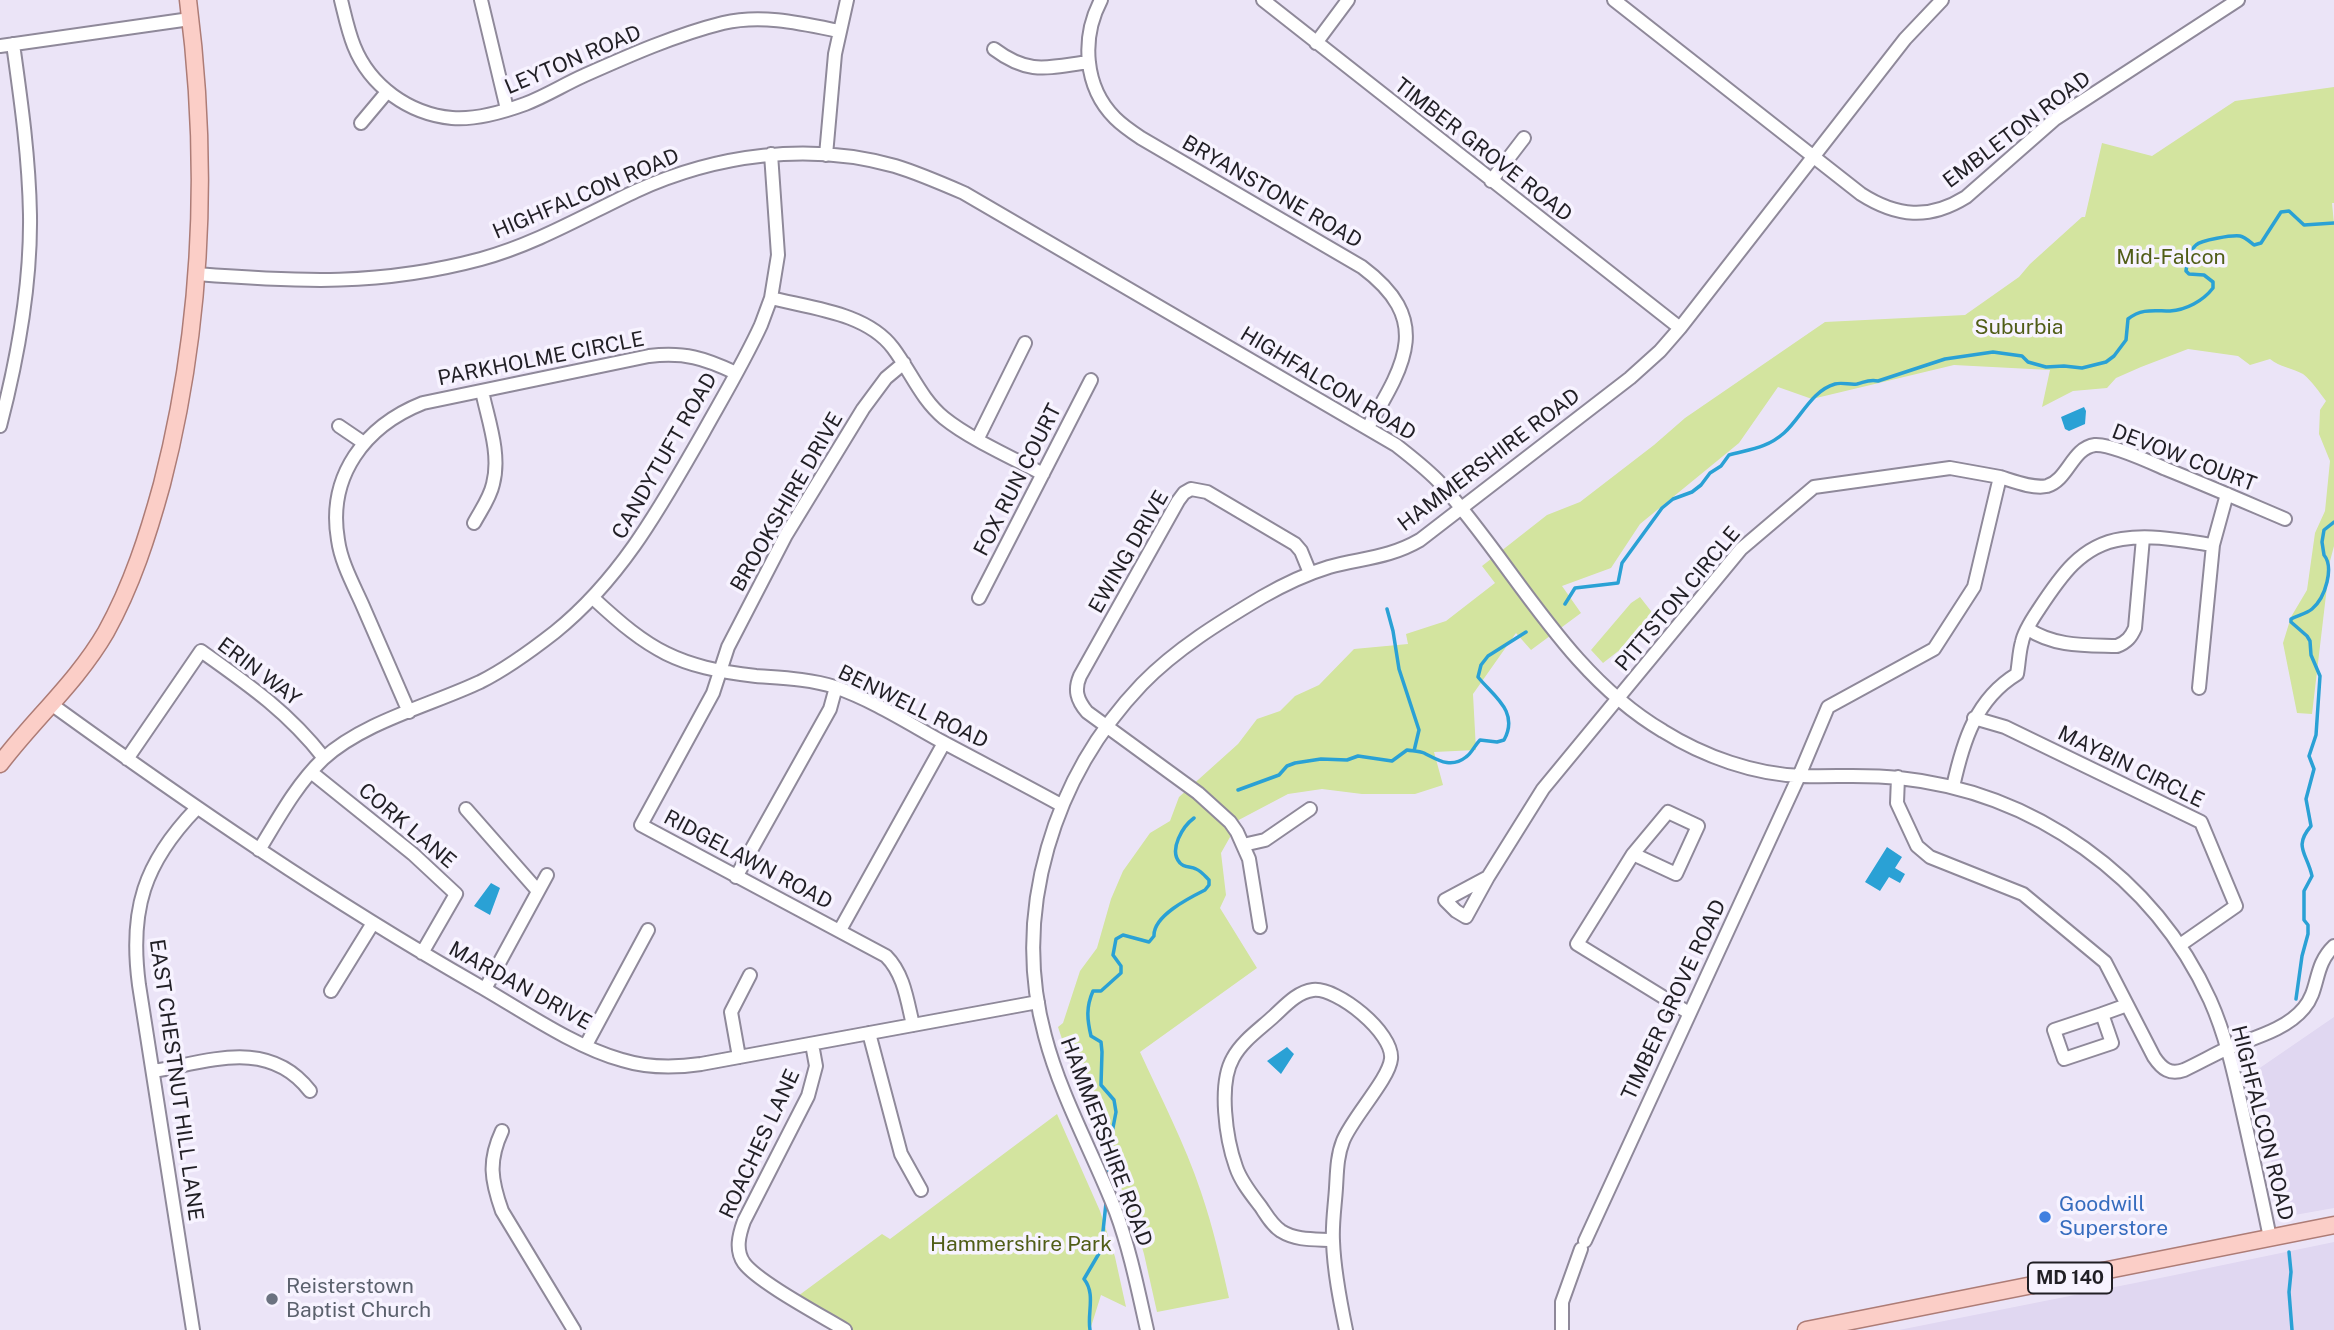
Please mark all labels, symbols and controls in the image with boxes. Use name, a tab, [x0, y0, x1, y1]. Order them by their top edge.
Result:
street label: LEYTON ROAD	[501, 20, 645, 100]
street label: EMBLETON ROAD	[1938, 66, 2096, 194]
street label: TIMBER GROVE ROAD	[1389, 73, 1577, 227]
street label: BRYANSTONE ROAD	[1178, 130, 1366, 254]
street label: HIGHFALCON ROAD	[489, 143, 683, 245]
park label: Mid-Falcon	[2116, 245, 2226, 271]
park label: Suburbia	[1975, 315, 2063, 341]
street label: HIGHFALCON ROAD	[1236, 322, 1420, 446]
street label: PARKHOLME CIRCLE	[436, 327, 646, 391]
street label: CANDYTUFT ROAD	[607, 368, 723, 544]
street label: HAMMERSHIRE ROAD	[1393, 383, 1585, 537]
street label: FOX RUN COURT	[969, 400, 1067, 560]
street label: BROOKSHIRE DRIVE	[725, 408, 849, 596]
street label: DEVOW COURT	[2108, 419, 2260, 497]
street label: EWING DRIVE	[1084, 486, 1174, 618]
street label: PITTSTON CIRCLE	[1610, 521, 1746, 677]
street label: ERIN WAY	[212, 632, 306, 712]
street label: BENWELL ROAD	[834, 660, 992, 754]
street label: MAYBIN CIRCLE	[2054, 721, 2208, 813]
street label: CORK LANE	[353, 778, 461, 874]
street label: RIDGELAWN ROAD	[659, 805, 837, 915]
street label: TIMBER GROVE ROAD	[1616, 896, 1732, 1104]
street label: MARDAN DRIVE	[444, 936, 596, 1036]
street label: EAST CHESTNUT HILL LANE	[144, 938, 208, 1222]
street label: HIGHFALCON ROAD	[2226, 1023, 2298, 1223]
street label: HAMMERSHIRE ROAD	[1055, 1034, 1157, 1250]
street label: ROACHES LANE	[714, 1065, 806, 1223]
place label: Goodwill Superstore	[2059, 1192, 2168, 1242]
marker: Goodwill Superstore	[2037, 1209, 2053, 1225]
park label: Hammershire Park	[930, 1232, 1112, 1258]
road number: MD 140	[2028, 1262, 2112, 1294]
place label: Reisterstown Baptist Church	[286, 1274, 431, 1324]
marker: Reisterstown Baptist Church	[264, 1291, 280, 1307]

